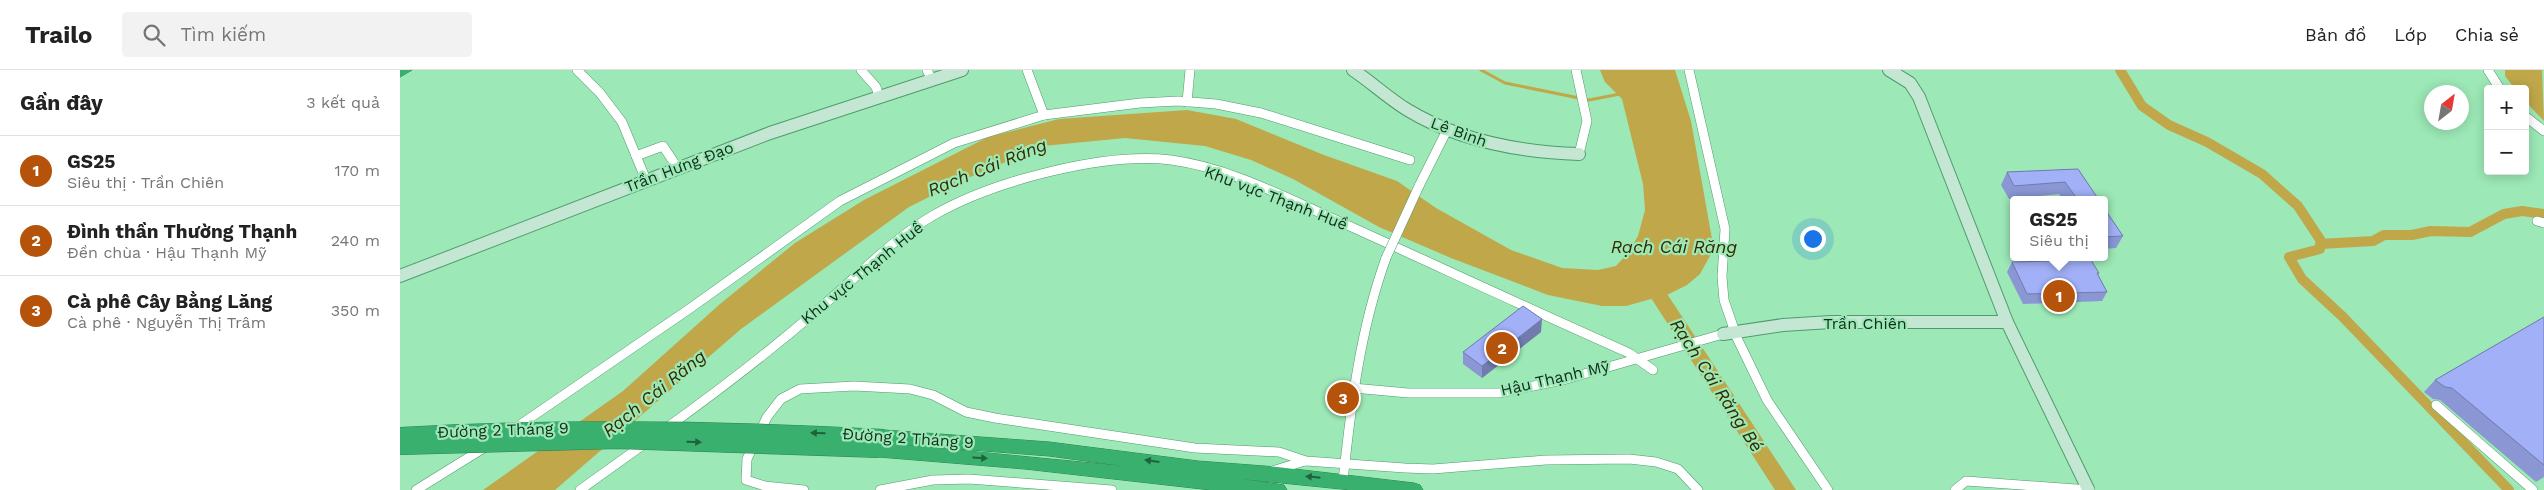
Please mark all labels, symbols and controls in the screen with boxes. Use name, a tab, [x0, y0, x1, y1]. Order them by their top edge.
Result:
search box	[122, 12, 472, 57]
text: Trailo	[25, 21, 92, 49]
icon: search	[140, 21, 168, 49]
text: Tìm kiếm	[180, 23, 266, 46]
text: Bản đồ	[2305, 24, 2366, 45]
text: Lớp	[2394, 24, 2427, 45]
text: Chia sẻ	[2455, 24, 2519, 45]
north arrow	[2424, 85, 2469, 130]
map controls	[2484, 85, 2529, 175]
button: +	[2484, 85, 2529, 130]
text: Gần đây	[20, 90, 103, 115]
text: 3 kết quả	[306, 93, 380, 112]
street label: Lê Bình	[1428, 113, 1490, 151]
button: −	[2484, 130, 2529, 175]
water label: Rạch Cái Răng	[924, 134, 1050, 200]
street label: Trần Hưng Đạo	[622, 138, 736, 196]
text: GS25	[67, 150, 115, 173]
text: 1	[33, 161, 39, 180]
text: 170 m	[334, 161, 380, 180]
street label: Khu vực Thạnh Huề	[1202, 162, 1350, 234]
text: Siêu thị · Trần Chiên	[67, 173, 224, 192]
popup	[2010, 196, 2108, 261]
text: GS25	[2029, 208, 2078, 231]
street label: Khu vực Thạnh Huề	[797, 218, 927, 328]
text: Đình thần Thường Thạnh	[67, 220, 297, 243]
your location	[1800, 226, 1826, 252]
text: 2	[31, 231, 41, 250]
text: 240 m	[331, 231, 380, 250]
text: Siêu thị	[2029, 231, 2089, 250]
water label: Rạch Cái Răng	[1611, 236, 1737, 257]
text: Đền chùa · Hậu Thạnh Mỹ	[67, 243, 266, 262]
pin: 1	[2043, 277, 2075, 315]
text: Cà phê Cây Bằng Lăng	[67, 290, 272, 313]
text: 3	[31, 301, 41, 320]
text: 350 m	[331, 301, 380, 320]
text: Cà phê · Nguyễn Thị Trâm	[67, 313, 266, 332]
water label: Rạch Cái Răng Bé	[1666, 314, 1768, 456]
street label: Trần Chiên	[1823, 314, 1907, 333]
pin: 2	[1486, 329, 1518, 367]
water label: Rạch Cái Răng	[598, 345, 710, 441]
street label: Hậu Thạnh Mỹ	[1499, 356, 1612, 400]
pin: 3	[1327, 379, 1359, 417]
street label: Đường 2 Tháng 9	[437, 418, 569, 442]
street label: Đường 2 Tháng 9	[842, 424, 974, 452]
one-way arrow	[809, 429, 825, 437]
one-way arrow	[686, 438, 702, 446]
one-way arrow	[972, 454, 988, 462]
one-way arrow	[1143, 457, 1159, 465]
one-way arrow	[1305, 473, 1321, 481]

